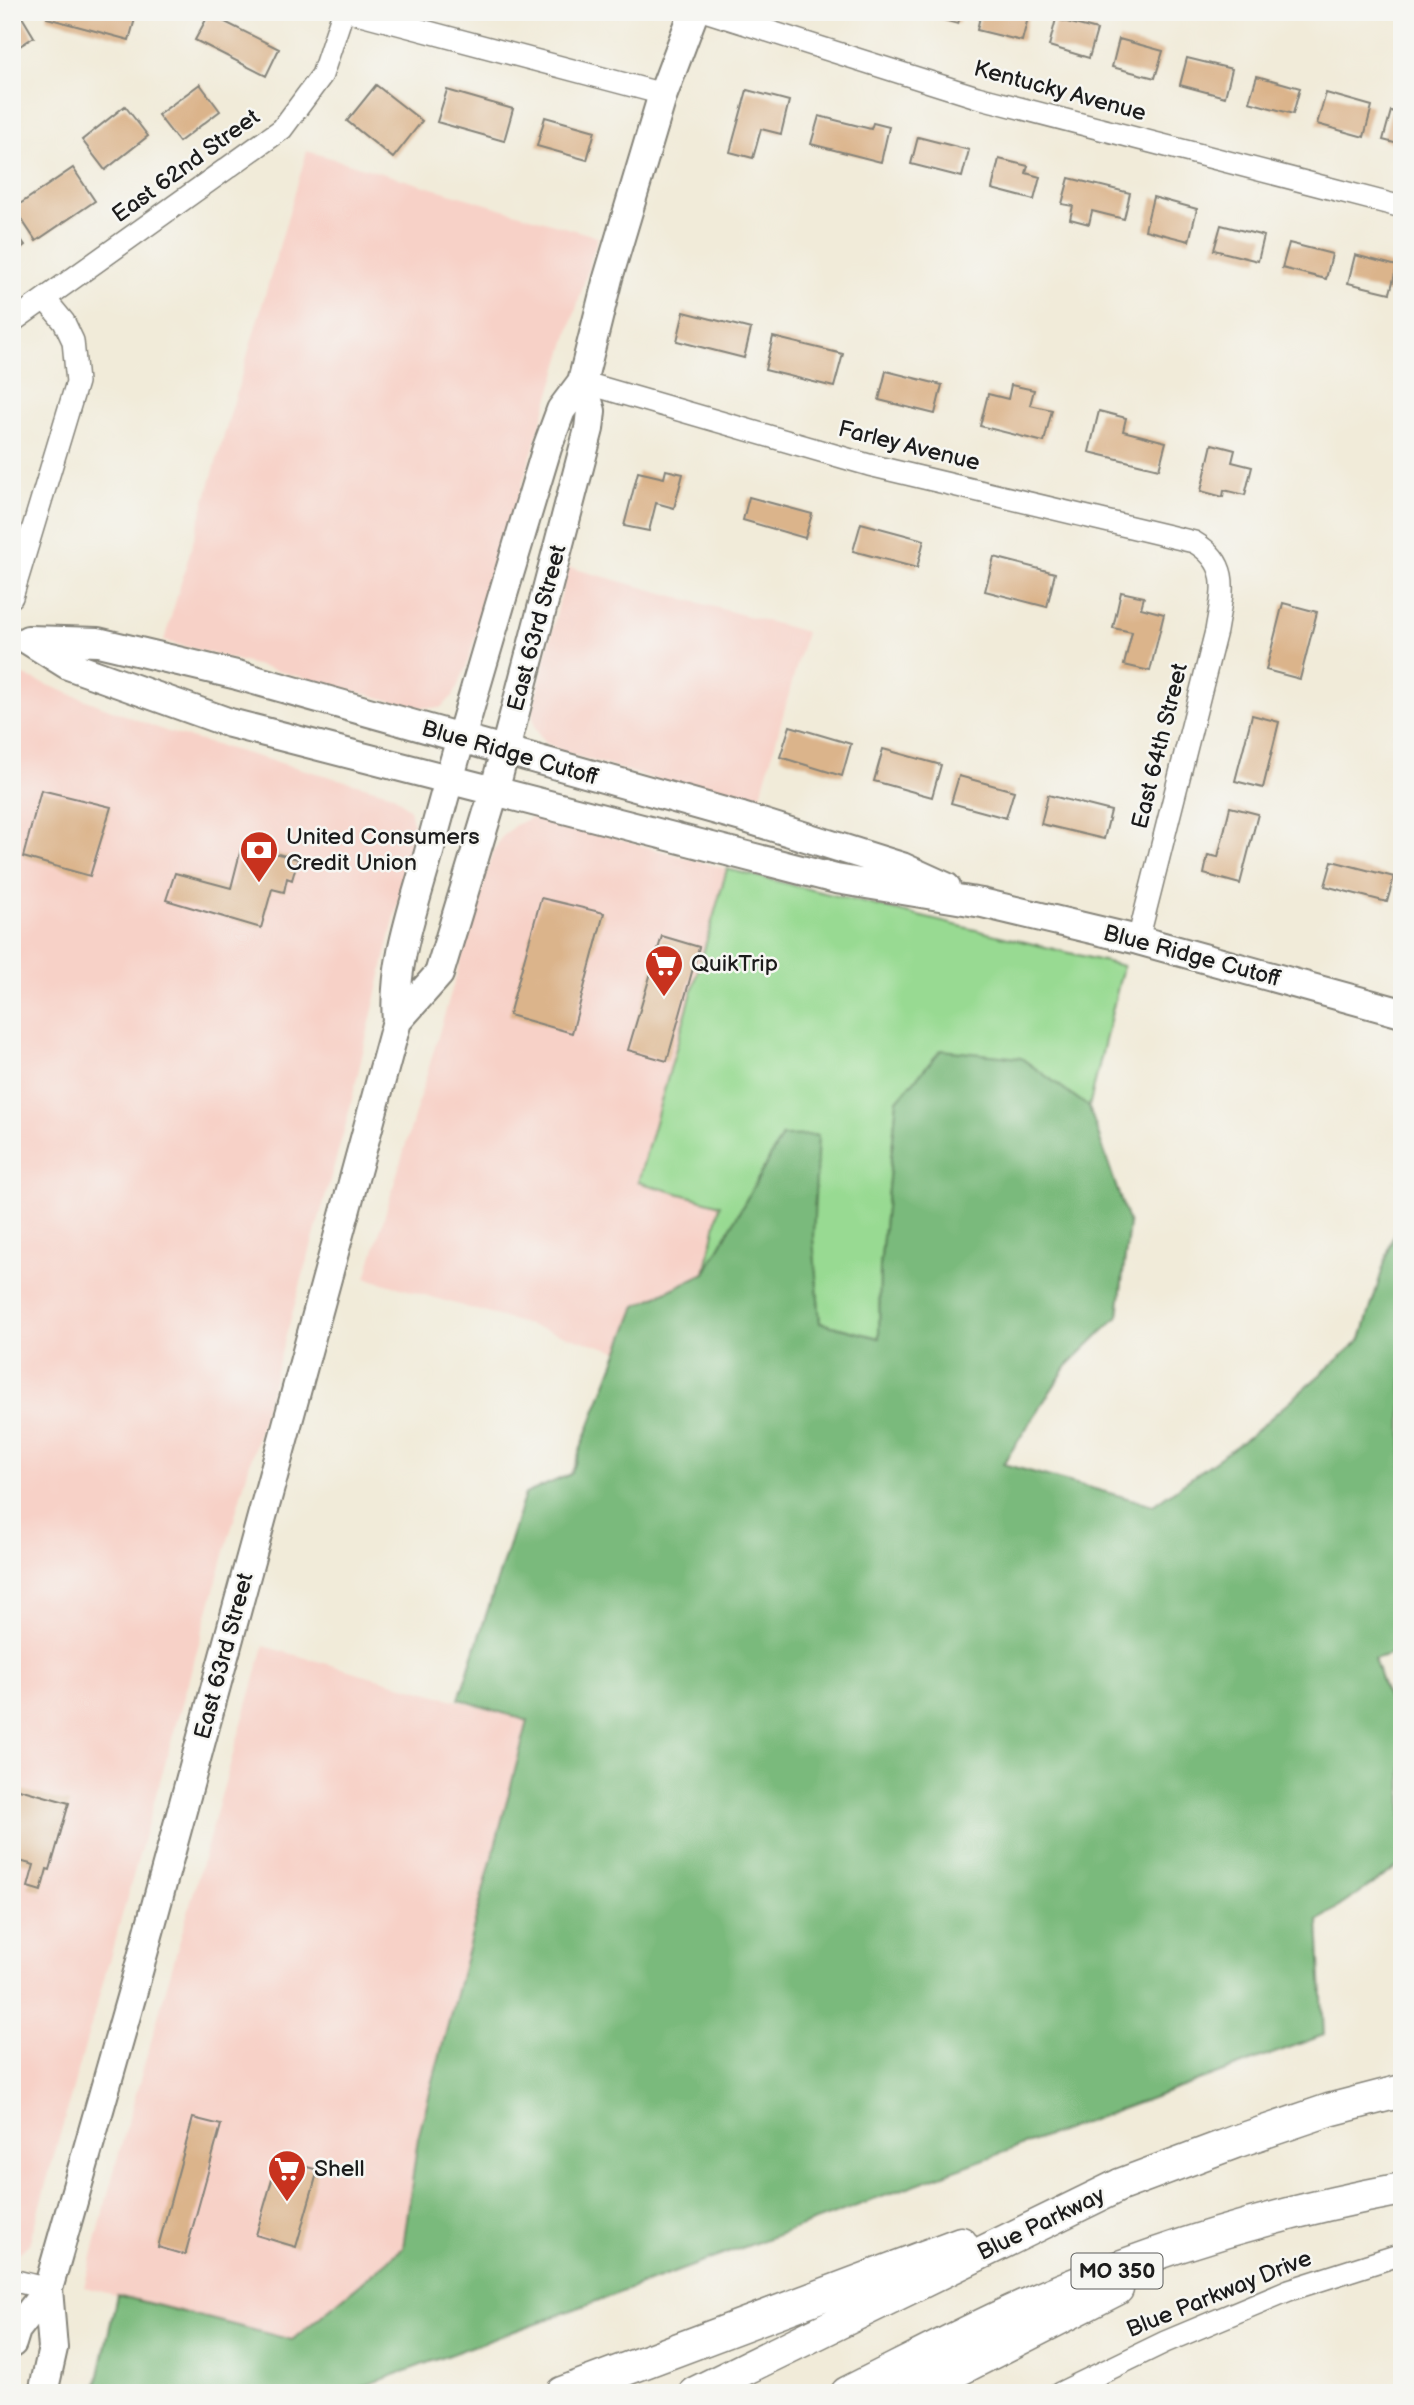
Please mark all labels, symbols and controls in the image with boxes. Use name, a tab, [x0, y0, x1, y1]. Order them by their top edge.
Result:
street label: Kentucky Avenue	[971, 55, 1149, 127]
street label: East 62nd Street	[107, 103, 265, 229]
street label: Farley Avenue	[835, 415, 983, 477]
street label: East 63rd Street	[501, 542, 573, 714]
street label: East 64th Street	[1126, 660, 1194, 832]
street label: Blue Ridge Cutoff	[418, 714, 602, 792]
place label: United Consumers Credit Union	[286, 823, 480, 877]
bank icon: United Consumers Credit Union	[238, 829, 280, 884]
street label: Blue Ridge Cutoff	[1100, 919, 1284, 993]
supermarket icon: QuikTrip	[643, 943, 685, 998]
place label: QuikTrip	[691, 950, 778, 978]
street label: East 63rd Street	[188, 1570, 260, 1742]
supermarket icon: Shell	[266, 2148, 308, 2203]
place label: Shell	[314, 2155, 365, 2183]
street label: Blue Parkway	[973, 2181, 1110, 2267]
street label: Blue Parkway Drive	[1122, 2244, 1316, 2344]
road number: MO 350	[1072, 2254, 1162, 2288]

